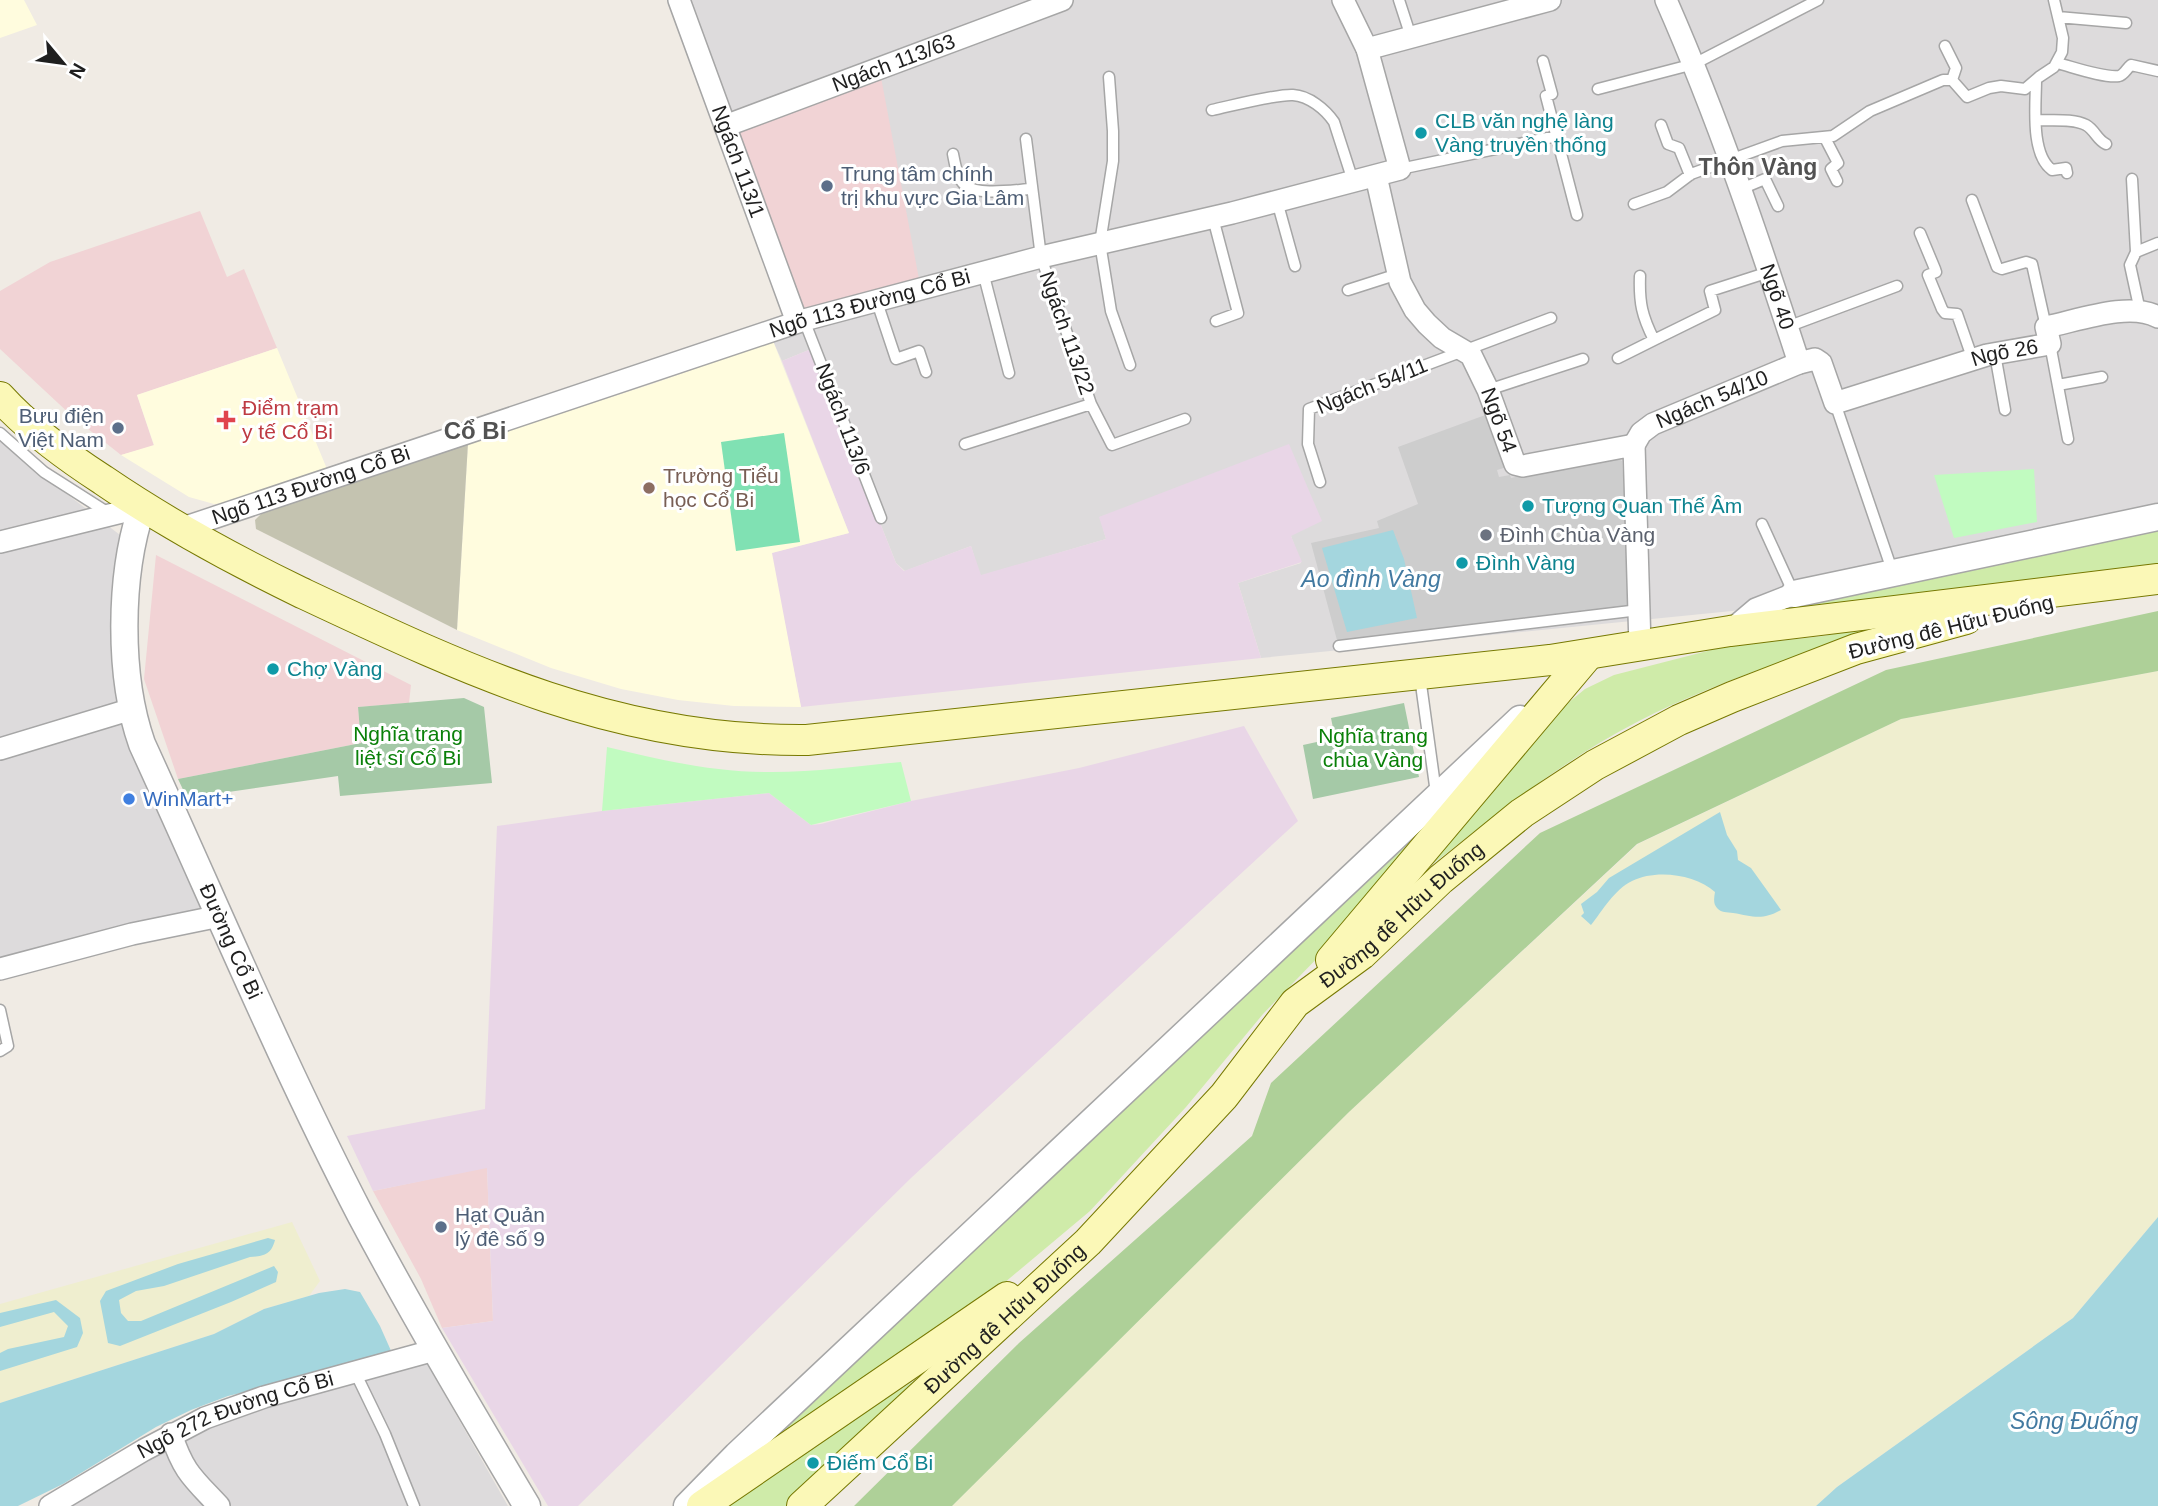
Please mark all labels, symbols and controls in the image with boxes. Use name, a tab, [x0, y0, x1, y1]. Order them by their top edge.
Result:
north arrow	[28, 28, 98, 98]
street label: Ngách 113/63	[829, 29, 958, 96]
text: N	[65, 60, 90, 82]
street label: Ngách 113/1	[708, 102, 770, 220]
place label: CLB văn nghệ làng Vàng truyền thống	[1435, 109, 1614, 156]
marker: CLB văn nghệ làng Vàng truyền thống	[1413, 125, 1429, 141]
district label: Thôn Vàng	[1699, 154, 1817, 180]
place label: Trung tâm chính trị khu vực Gia Lâm	[841, 162, 1024, 209]
marker: Trung tâm chính trị khu vực Gia Lâm	[819, 178, 835, 194]
street label: Ngõ 40	[1756, 261, 1799, 332]
street label: Ngõ 113 Đường Cổ Bi	[766, 264, 973, 342]
street label: Ngách 113/22	[1036, 268, 1099, 398]
street label: Ngõ 26	[1968, 334, 2040, 370]
street label: Ngách 54/11	[1313, 353, 1431, 418]
street label: Ngách 113/6	[812, 360, 875, 478]
street label: Ngách 54/10	[1653, 365, 1771, 432]
street label: Ngõ 54	[1477, 384, 1522, 456]
place label: Điểm trạm y tế Cổ Bi	[242, 396, 339, 443]
place label: Bưu điện Việt Nam	[18, 404, 104, 451]
marker: Điểm trạm y tế Cổ Bi	[216, 410, 236, 430]
district label: Cổ Bi	[444, 417, 506, 444]
marker: Bưu điện Việt Nam	[110, 420, 126, 436]
street label: Ngõ 113 Đường Cổ Bi	[209, 441, 413, 529]
place label: Trường Tiểu học Cổ Bi	[663, 464, 779, 511]
marker: Trường Tiểu học Cổ Bi	[641, 480, 657, 496]
place label: Tượng Quan Thế Âm	[1542, 494, 1742, 517]
marker: Tượng Quan Thế Âm	[1520, 498, 1536, 514]
place label: Đình Chùa Vàng	[1500, 523, 1655, 546]
marker: Đình Chùa Vàng	[1478, 527, 1494, 543]
place label: Đình Vàng	[1476, 551, 1575, 574]
marker: Đình Vàng	[1454, 555, 1470, 571]
water label: Ao đình Vàng	[1299, 566, 1441, 592]
street label: Đường đê Hữu Đuống	[1846, 590, 2056, 663]
place label: Chợ Vàng	[287, 657, 383, 680]
marker: Chợ Vàng	[265, 661, 281, 677]
park label: Nghĩa trang liệt sĩ Cổ Bi	[353, 722, 463, 769]
park label: Nghĩa trang chùa Vàng	[1318, 724, 1428, 771]
place label: WinMart+	[143, 787, 233, 810]
marker: WinMart+	[121, 791, 137, 807]
street label: Đường đê Hữu Đuống	[1315, 837, 1488, 992]
street label: Đường Cổ Bi	[195, 880, 267, 1002]
place label: Hạt Quản lý đê số 9	[455, 1203, 545, 1250]
marker: Hạt Quản lý đê số 9	[433, 1219, 449, 1235]
street label: Đường đê Hữu Đuống	[919, 1239, 1089, 1398]
street label: Ngõ 272 Đường Cổ Bi	[133, 1366, 336, 1462]
water label: Sông Đuống	[2010, 1408, 2138, 1434]
place label: Điếm Cổ Bi	[827, 1451, 933, 1474]
marker: Điếm Cổ Bi	[805, 1455, 821, 1471]

